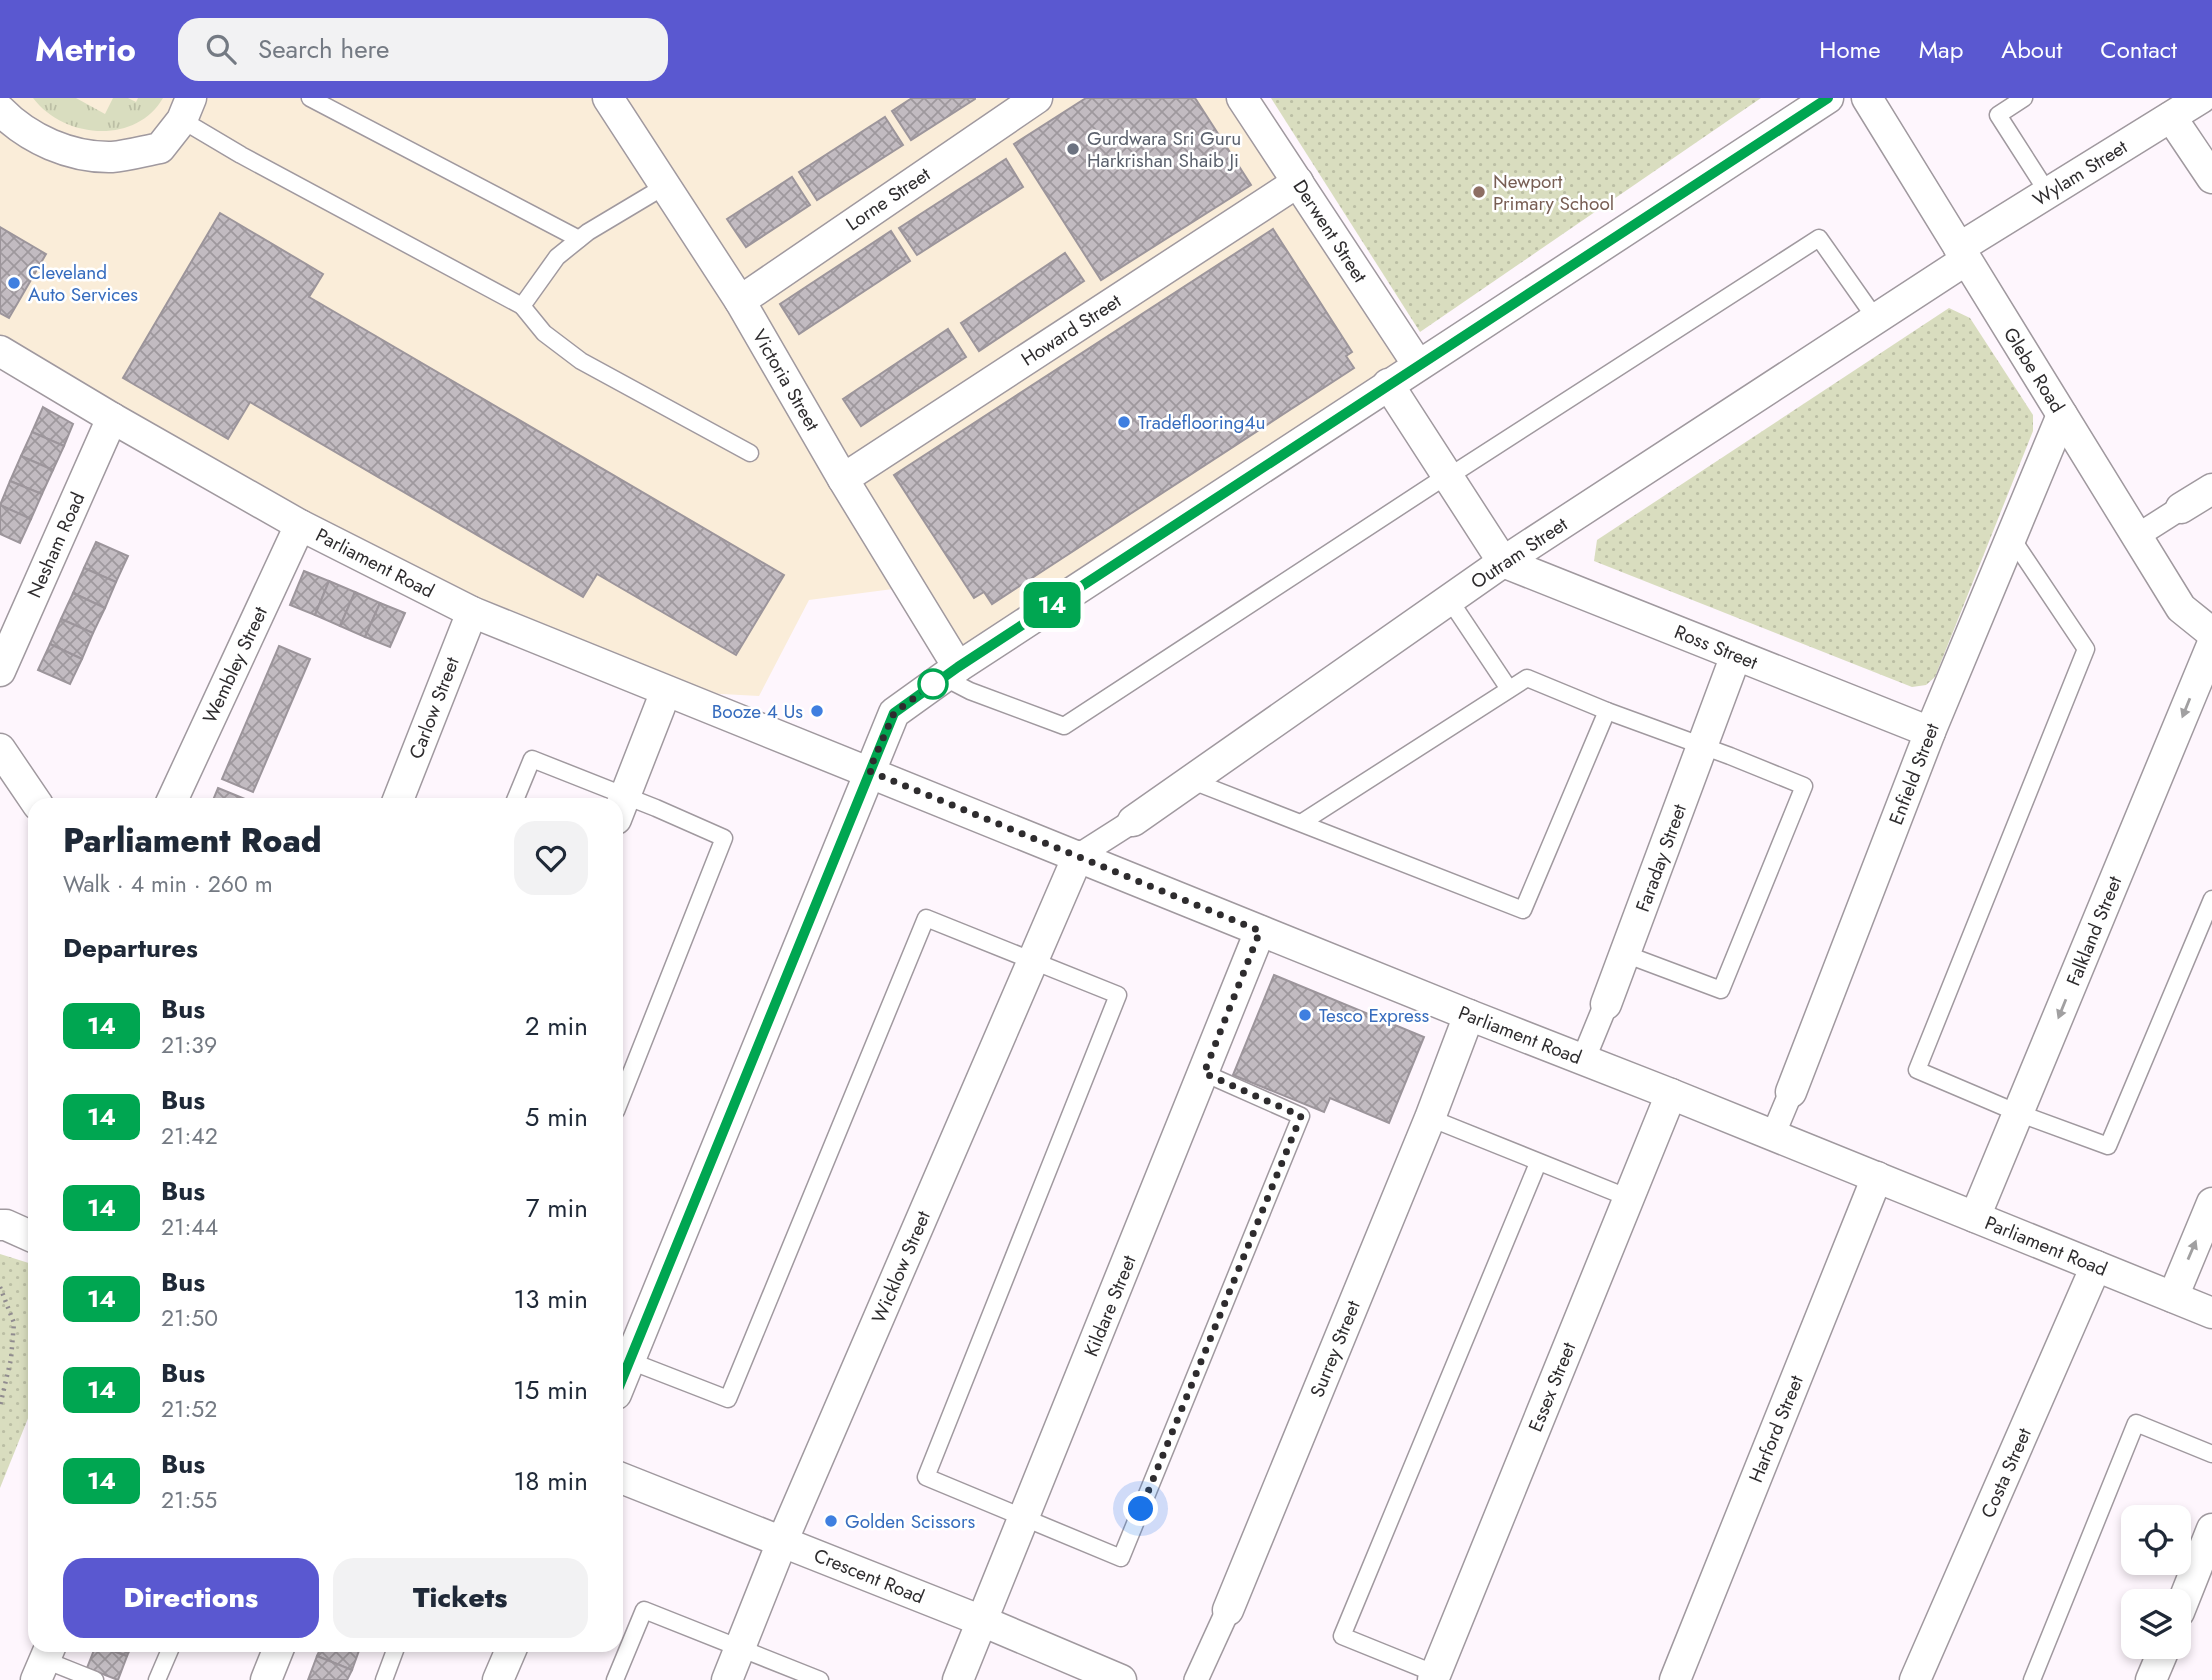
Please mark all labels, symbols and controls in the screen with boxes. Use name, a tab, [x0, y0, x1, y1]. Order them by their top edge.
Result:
search box	[178, 18, 668, 81]
text: Metrio	[35, 26, 136, 73]
icon: search	[202, 30, 240, 68]
text: Search here	[258, 30, 389, 68]
text: Home	[1819, 32, 1881, 67]
text: Map	[1919, 32, 1963, 67]
text: About	[2001, 32, 2062, 67]
text: Contact	[2100, 32, 2177, 67]
place label: Gurdwara Sri Guru Harkrishan Shaib Ji	[1087, 125, 1241, 174]
street label: Wylam Street	[2028, 133, 2133, 213]
marker: Gurdwara Sri Guru Harkrishan Shaib Ji	[1065, 141, 1081, 157]
street label: Lorne Street	[841, 161, 936, 237]
place label: Newport Primary School	[1493, 168, 1614, 217]
street label: Derwent Street	[1287, 174, 1374, 288]
marker: Newport Primary School	[1471, 184, 1487, 200]
place label: Cleveland Auto Services	[28, 259, 138, 308]
marker: Cleveland Auto Services	[6, 275, 22, 291]
street label: Howard Street	[1016, 287, 1127, 372]
street label: Glebe Road	[1997, 322, 2071, 418]
street label: Victoria Street	[746, 324, 826, 436]
place label: Tradeflooring4u	[1138, 409, 1265, 436]
marker: Tradeflooring4u	[1116, 414, 1132, 430]
street label: Nesham Road	[21, 488, 91, 602]
street label: Outram Street	[1465, 511, 1573, 595]
street label: Parliament Road	[311, 522, 439, 604]
line badge: 14	[1020, 582, 1084, 628]
text: 14	[1038, 587, 1066, 622]
street label: Wembley Street	[196, 602, 274, 728]
street label: Ross Street	[1670, 618, 1762, 676]
street label: Carlow Street	[402, 653, 466, 763]
unlabelled marker	[918, 669, 948, 699]
one-way arrow	[2180, 697, 2191, 718]
place label: Booze 4 Us	[712, 698, 803, 725]
marker: Booze 4 Us	[809, 703, 825, 719]
street label: Enfield Street	[1882, 719, 1946, 829]
street label: Faraday Street	[1629, 800, 1693, 916]
text: Parliament Road	[63, 817, 322, 864]
button: heart	[514, 821, 588, 895]
text: Walk · 4 min · 260 m	[63, 867, 273, 901]
street label: Falkland Street	[2060, 872, 2128, 990]
text: Departures	[63, 929, 198, 967]
text: Bus	[161, 990, 205, 1028]
one-way arrow	[2056, 998, 2067, 1019]
street label: Parliament Road	[1455, 999, 1585, 1071]
place label: Tesco Express	[1319, 1002, 1429, 1029]
text: 2 min	[525, 1007, 588, 1045]
marker: Tesco Express	[1297, 1007, 1313, 1023]
text: 14	[87, 1008, 116, 1043]
text: 21:39	[161, 1028, 217, 1062]
text: Bus	[161, 1081, 205, 1119]
text: 5 min	[525, 1098, 588, 1136]
text: 14	[87, 1099, 116, 1134]
text: 21:42	[161, 1119, 218, 1153]
text: Bus	[161, 1172, 205, 1210]
text: 7 min	[526, 1189, 588, 1227]
text: 14	[87, 1190, 116, 1225]
street label: Wicklow Street	[865, 1206, 937, 1327]
street label: Parliament Road	[1981, 1209, 2111, 1283]
text: 21:44	[161, 1210, 218, 1244]
one-way arrow	[2187, 1239, 2198, 1260]
street label: Kildare Street	[1077, 1251, 1143, 1361]
text: Bus	[161, 1263, 205, 1301]
text: 13 min	[514, 1280, 588, 1318]
text: 14	[87, 1281, 116, 1316]
street label: Surrey Street	[1303, 1296, 1367, 1401]
text: 21:50	[161, 1301, 218, 1335]
street label: Essex Street	[1522, 1338, 1582, 1436]
text: Bus	[161, 1354, 205, 1392]
text: 15 min	[513, 1371, 588, 1409]
street label: Harford Street	[1742, 1371, 1810, 1487]
text: 14	[87, 1372, 116, 1407]
text: 21:52	[161, 1392, 217, 1426]
street label: Costa Street	[1974, 1423, 2038, 1522]
text: Bus	[161, 1445, 205, 1483]
text: 18 min	[514, 1462, 588, 1500]
text: 14	[87, 1463, 116, 1498]
text: 21:55	[161, 1483, 217, 1517]
your location	[1123, 1491, 1158, 1526]
map controls	[2121, 1505, 2191, 1659]
button: locate	[2121, 1505, 2191, 1575]
place label: Golden Scissors	[845, 1508, 975, 1535]
marker: Golden Scissors	[823, 1513, 839, 1529]
street label: Crescent Road	[810, 1542, 928, 1610]
button: Directions	[63, 1558, 319, 1638]
button: Tickets	[333, 1558, 588, 1638]
button: layers	[2121, 1589, 2191, 1659]

